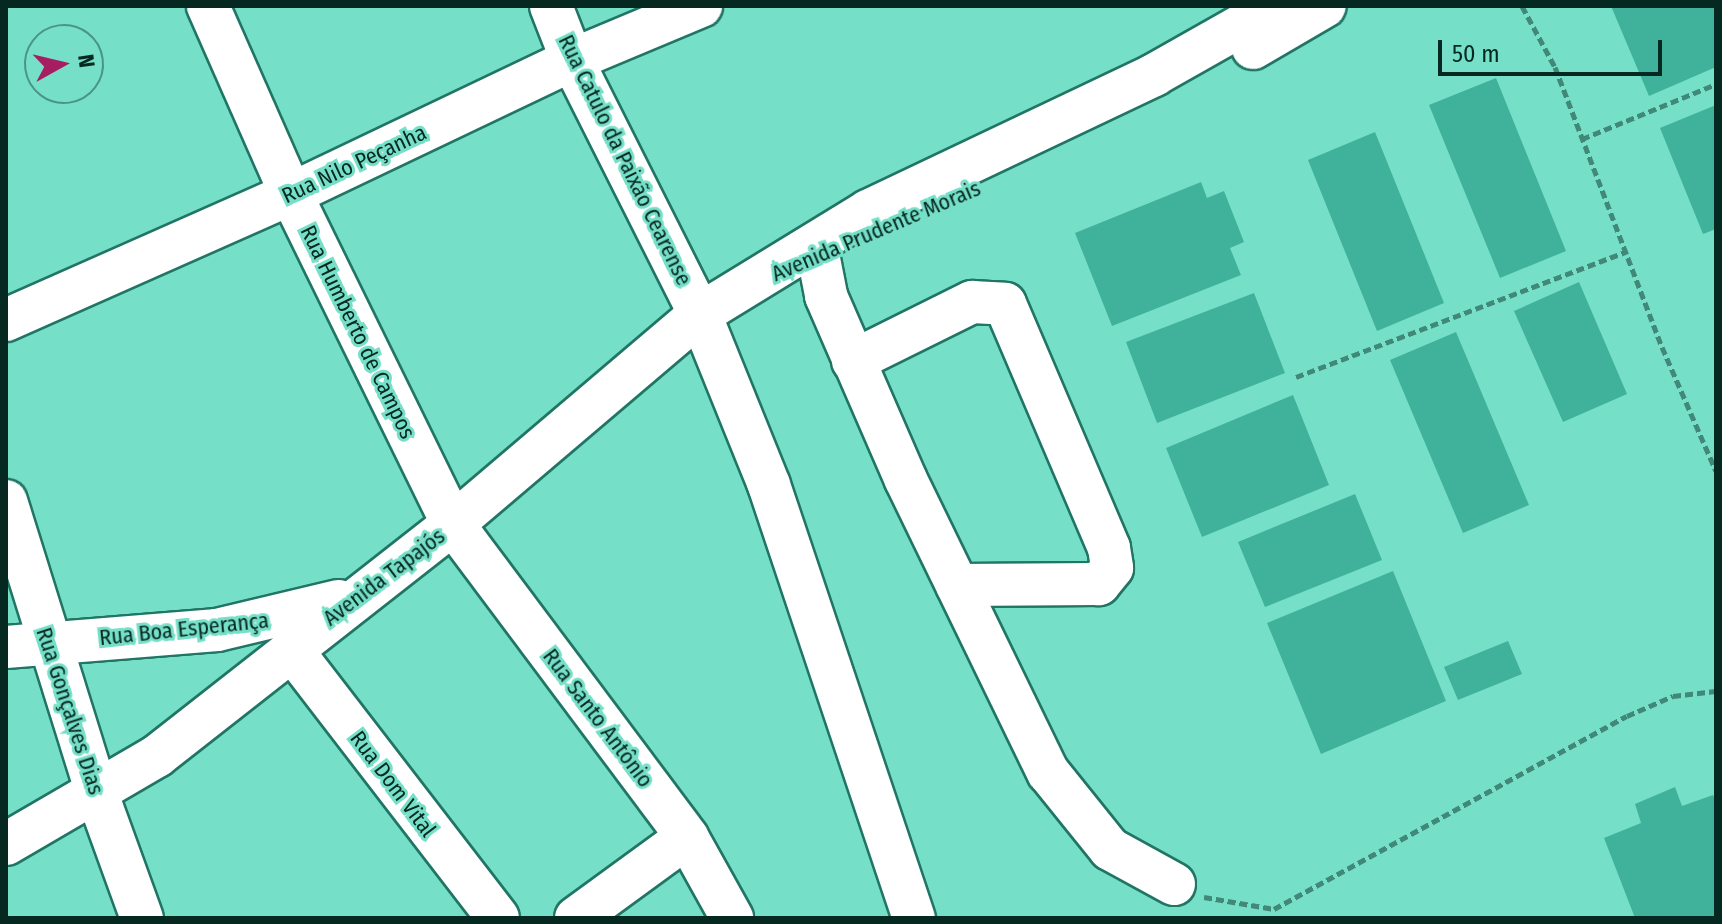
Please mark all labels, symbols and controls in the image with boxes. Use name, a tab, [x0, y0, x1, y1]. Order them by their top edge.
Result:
north arrow	[24, 24, 104, 104]
scale bar	[1442, 24, 1666, 74]
street label: Rua Catulo da Paixão Cearense	[553, 30, 697, 290]
text: 50 m	[1452, 40, 1500, 68]
text: N	[72, 52, 101, 69]
street label: Rua Nilo Peçanha	[278, 119, 430, 209]
street label: Avenida Prudente Morais	[768, 175, 984, 287]
street label: Rua Humberto de Campos	[295, 221, 421, 443]
street label: Avenida Tapajós	[318, 523, 450, 631]
street label: Rua Boa Esperança	[98, 607, 270, 651]
street label: Rua Gonçalves Dias	[31, 624, 109, 798]
street label: Rua Santo Antônio	[537, 644, 659, 792]
street label: Rua Dom Vital	[345, 726, 441, 842]

